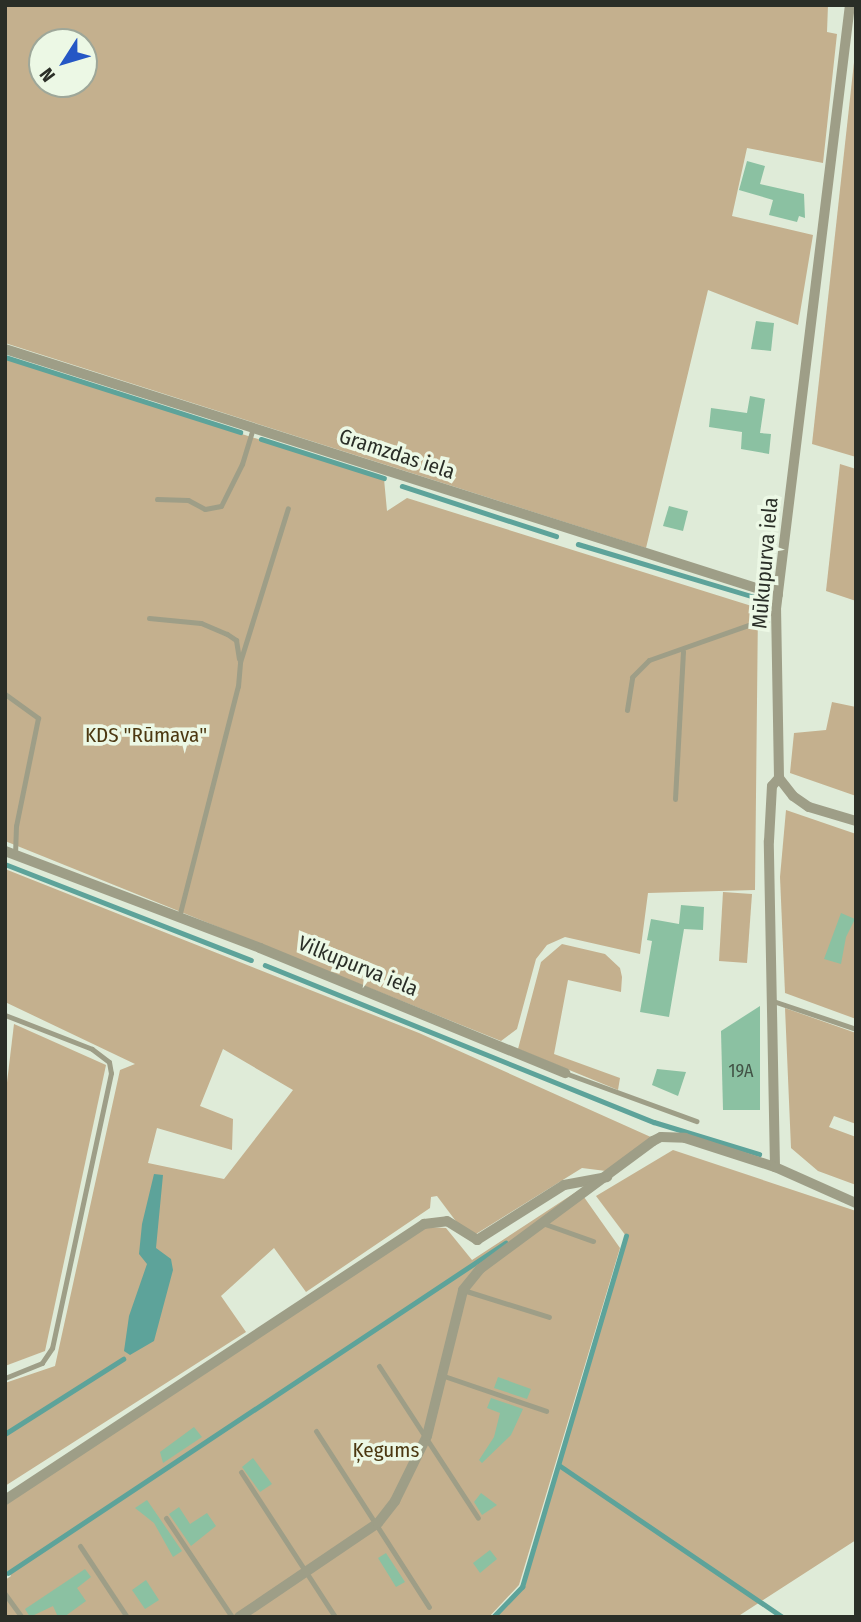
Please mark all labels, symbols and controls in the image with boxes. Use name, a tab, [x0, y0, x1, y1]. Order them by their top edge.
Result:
north arrow	[28, 28, 98, 98]
text: N	[35, 63, 60, 86]
street label: Gramzdas iela	[336, 423, 458, 485]
street label: Mūkupurva iela	[747, 496, 783, 630]
park label: KDS "Rūmava"	[85, 722, 207, 748]
street label: Vilkupurva iela	[294, 930, 422, 1002]
house number: 19A	[728, 1060, 754, 1082]
park label: Ķegums	[353, 1437, 419, 1463]

